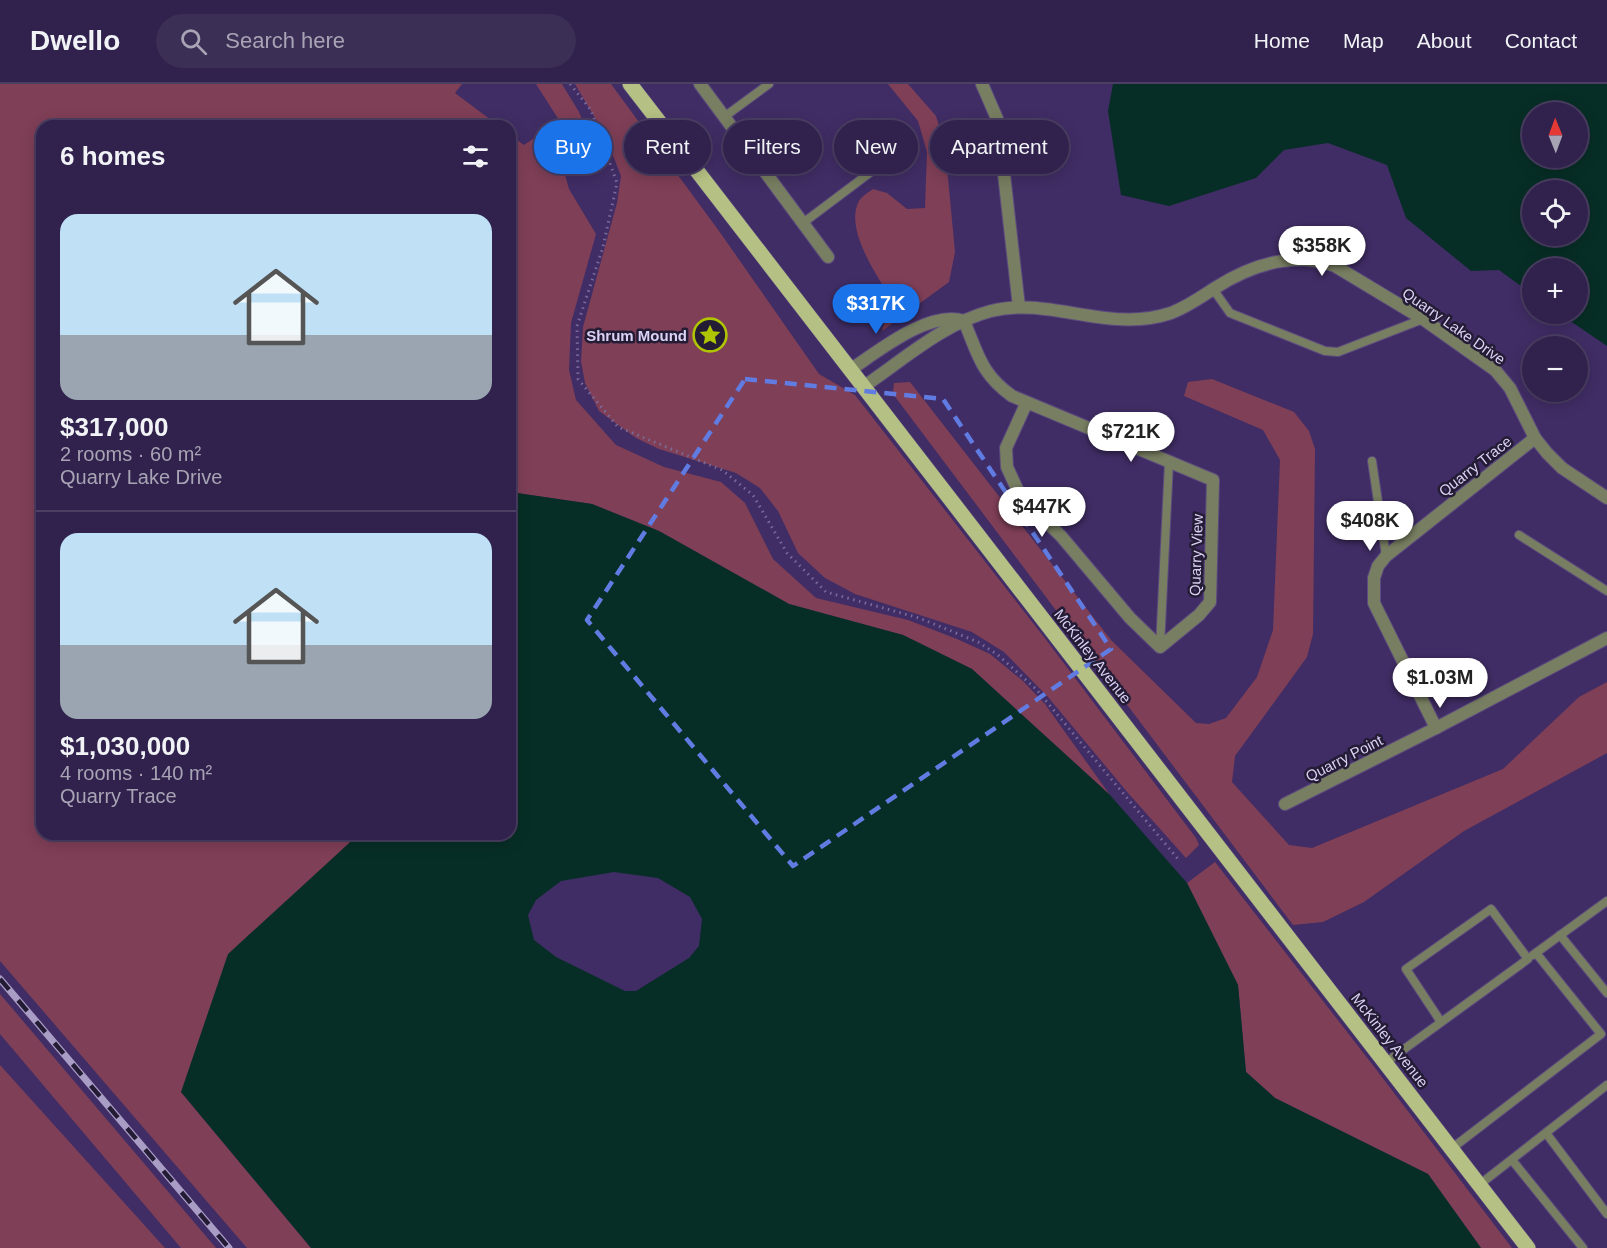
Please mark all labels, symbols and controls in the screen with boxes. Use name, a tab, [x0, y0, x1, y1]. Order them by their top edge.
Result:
search box	[156, 14, 576, 68]
text: Dwello	[30, 25, 120, 56]
icon: search	[177, 25, 210, 58]
text: Search here	[225, 28, 345, 53]
text: Home	[1254, 29, 1310, 52]
text: Map	[1343, 29, 1384, 52]
text: About	[1417, 29, 1472, 52]
text: Contact	[1505, 29, 1577, 52]
north arrow	[1522, 102, 1588, 168]
map controls	[1522, 102, 1588, 402]
chip: Buy	[534, 120, 612, 174]
chip: Rent	[624, 120, 711, 174]
chip: Filters	[723, 120, 822, 174]
chip: New	[834, 120, 918, 174]
chip: Apartment	[930, 120, 1069, 174]
icon: filters	[459, 140, 492, 173]
text: 6 homes	[60, 141, 166, 171]
button: locate	[1522, 180, 1588, 246]
pin: $358K	[1280, 226, 1364, 277]
text: $358K	[1293, 234, 1351, 256]
icon: home	[222, 253, 330, 361]
button: +	[1522, 258, 1588, 324]
pin: $317K	[834, 284, 918, 335]
street label: Quarry Lake Drive	[1399, 284, 1509, 368]
text: $317K	[847, 292, 905, 314]
place icon: Shrum Mound	[692, 317, 728, 353]
place label: Shrum Mound	[586, 327, 687, 344]
button: −	[1522, 336, 1588, 402]
text: $317,000	[60, 412, 168, 442]
pin: $721K	[1089, 412, 1173, 463]
text: $721K	[1102, 420, 1160, 442]
street label: Quarry Trace	[1435, 432, 1515, 500]
text: 2 rooms · 60 m²	[60, 443, 201, 465]
text: Quarry Lake Drive	[60, 466, 222, 488]
pin: $447K	[1000, 487, 1084, 538]
text: $447K	[1013, 495, 1071, 517]
pin: $408K	[1328, 501, 1412, 552]
text: $408K	[1341, 509, 1399, 531]
street label: Quarry View	[1186, 513, 1206, 596]
icon: home	[222, 572, 330, 680]
street label: McKinley Avenue	[1051, 606, 1135, 706]
pin: $1.03M	[1391, 658, 1489, 709]
text: $1.03M	[1407, 666, 1473, 688]
text: $1,030,000	[60, 731, 190, 761]
street label: Quarry Point	[1303, 731, 1386, 785]
text: 4 rooms · 140 m²	[60, 762, 212, 784]
text: Quarry Trace	[60, 785, 177, 807]
street label: McKinley Avenue	[1348, 990, 1432, 1090]

